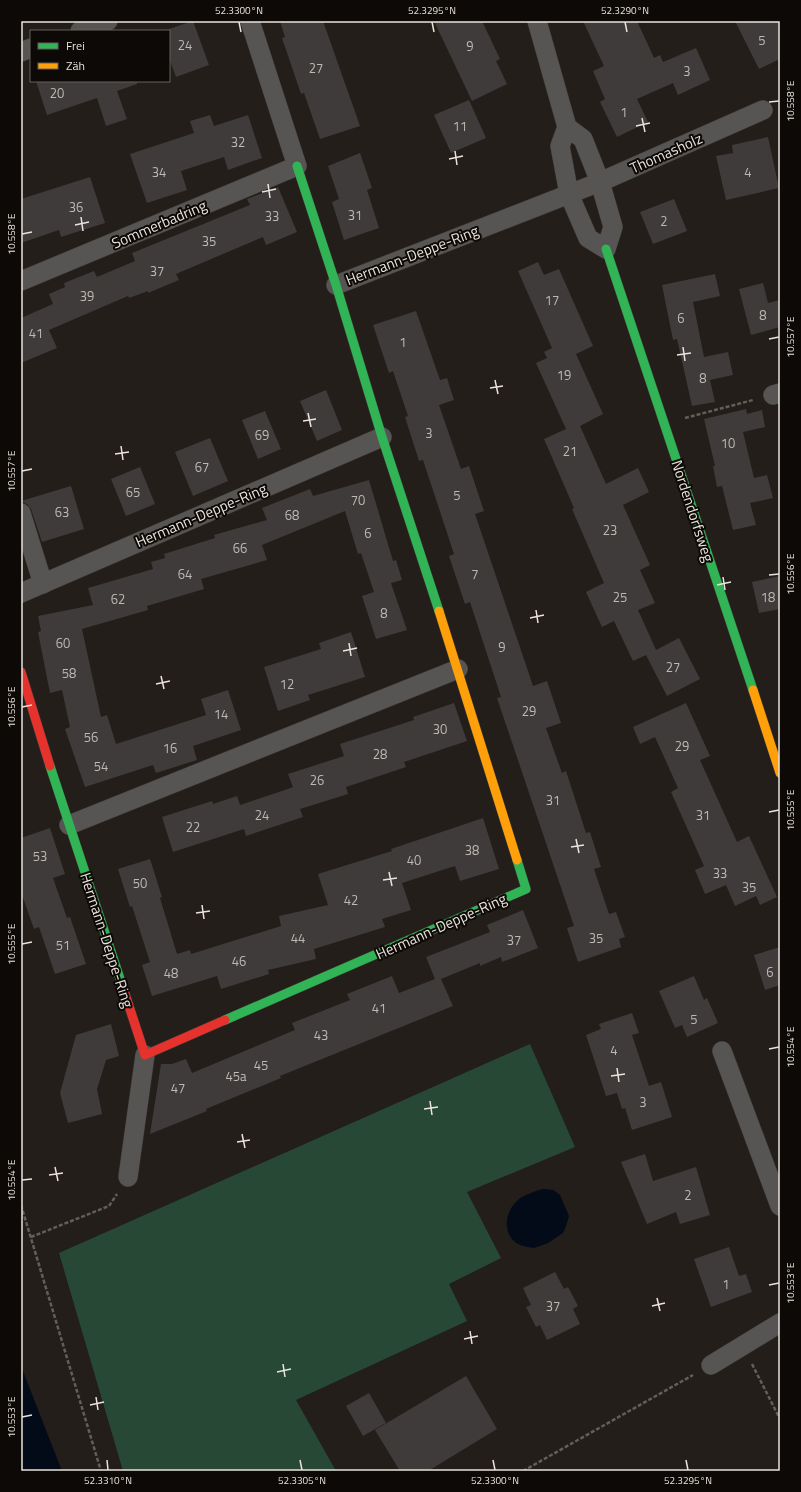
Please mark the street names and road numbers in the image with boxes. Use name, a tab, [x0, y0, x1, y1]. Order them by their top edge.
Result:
street label: Thomasholz	[626, 127, 706, 179]
street label: Sommerbadring	[108, 193, 210, 254]
street label: Hermann-Deppe-Ring	[342, 219, 482, 291]
street label: Nordendorfsweg	[666, 457, 720, 565]
street label: Hermann-Deppe-Ring	[132, 477, 271, 553]
street label: Hermann-Deppe-Ring	[74, 869, 140, 1011]
street label: Hermann-Deppe-Ring	[372, 887, 510, 965]

